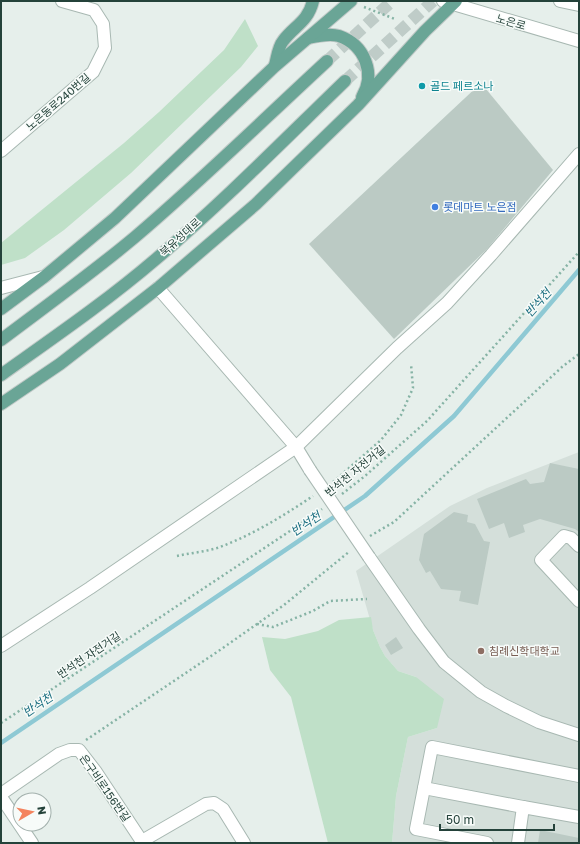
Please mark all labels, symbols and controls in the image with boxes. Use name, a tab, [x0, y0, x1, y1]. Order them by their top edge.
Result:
street label: 노은로	[495, 11, 528, 32]
street label: 노은동로240번길	[23, 70, 92, 133]
place label: 골드 페르소나	[430, 79, 493, 92]
marker: 골드 페르소나	[417, 81, 427, 91]
place label: 롯데마트 노은점	[443, 200, 517, 213]
marker: 롯데마트 노은점	[430, 202, 440, 212]
street label: 북유성대로	[157, 215, 203, 258]
water label: 반석천	[521, 284, 555, 320]
street label: 반석천 자전거길	[322, 442, 387, 499]
water label: 반석천	[288, 507, 325, 539]
street label: 반석천 자전거길	[55, 629, 123, 681]
place label: 침례신학대학교	[489, 644, 560, 657]
marker: 침례신학대학교	[476, 646, 486, 656]
water label: 반석천	[20, 688, 57, 720]
street label: 은구비로156번길	[77, 752, 133, 824]
north arrow	[12, 792, 52, 832]
text: N	[35, 805, 49, 816]
scale bar	[440, 806, 554, 832]
text: 50 m	[446, 812, 474, 827]

